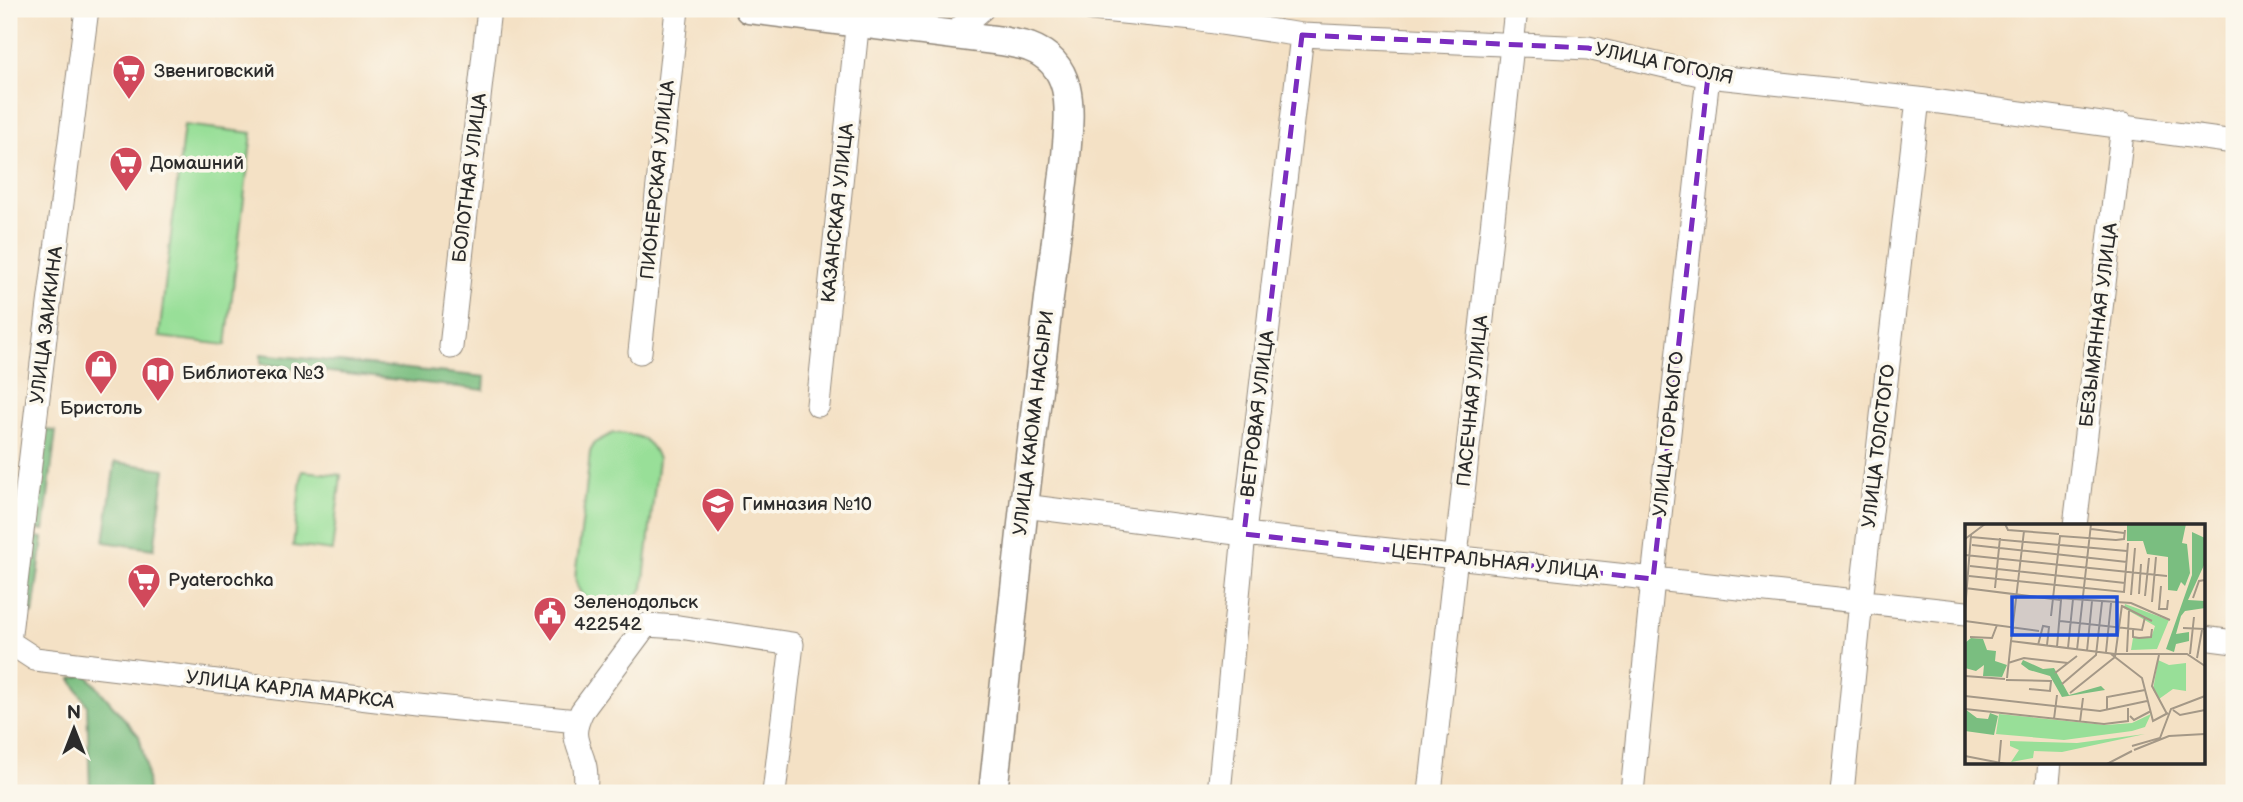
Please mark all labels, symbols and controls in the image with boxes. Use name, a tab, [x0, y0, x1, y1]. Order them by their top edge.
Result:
street label: УЛИЦА ГОГОЛЯ	[1593, 38, 1735, 90]
supermarket icon: Звениговский	[110, 52, 148, 101]
place label: Звениговский	[154, 60, 275, 83]
street label: ПИОНЕРСКАЯ УЛИЦА	[636, 79, 680, 281]
street label: БОЛОТНАЯ УЛИЦА	[448, 91, 492, 264]
street label: КАЗАНСКАЯ УЛИЦА	[817, 122, 859, 304]
supermarket icon: Домашний	[107, 144, 145, 193]
place label: Домашний	[150, 152, 244, 175]
street label: БЕЗЫМЯННАЯ УЛИЦА	[2075, 221, 2123, 429]
street label: УЛИЦА ЗАИКИНА	[26, 245, 68, 405]
street label: УЛИЦА КАЮМА НАСЫРИ	[1009, 309, 1059, 537]
street label: ПАСЕЧНАЯ УЛИЦА	[1453, 314, 1493, 488]
street label: ВЕТРОВАЯ УЛИЦА	[1236, 329, 1280, 499]
shop icon: Бристоль	[82, 347, 120, 396]
street label: УЛИЦА ГОРЬКОГО	[1649, 350, 1689, 518]
library icon: Библиотека №3	[139, 354, 177, 403]
place label: Библиотека №3	[182, 362, 325, 385]
street label: УЛИЦА ТОЛСТОГО	[1858, 362, 1901, 529]
place label: Бристоль	[60, 397, 143, 420]
school or university icon: Гимназия №10	[699, 485, 737, 534]
place label: Гимназия №10	[742, 493, 872, 516]
inset map	[1965, 524, 2204, 764]
street label: ЦЕНТРАЛЬНАЯ УЛИЦА	[1390, 540, 1601, 584]
supermarket icon: Pyaterochka	[125, 561, 163, 610]
place label: Pyaterochka	[168, 569, 274, 592]
place label: Зеленодольск 422542	[574, 591, 698, 636]
public building icon: Зеленодольск 422542	[531, 594, 569, 643]
street label: УЛИЦА КАРЛА МАРКСА	[184, 666, 396, 714]
north arrow	[38, 694, 108, 764]
text: N	[67, 702, 81, 725]

